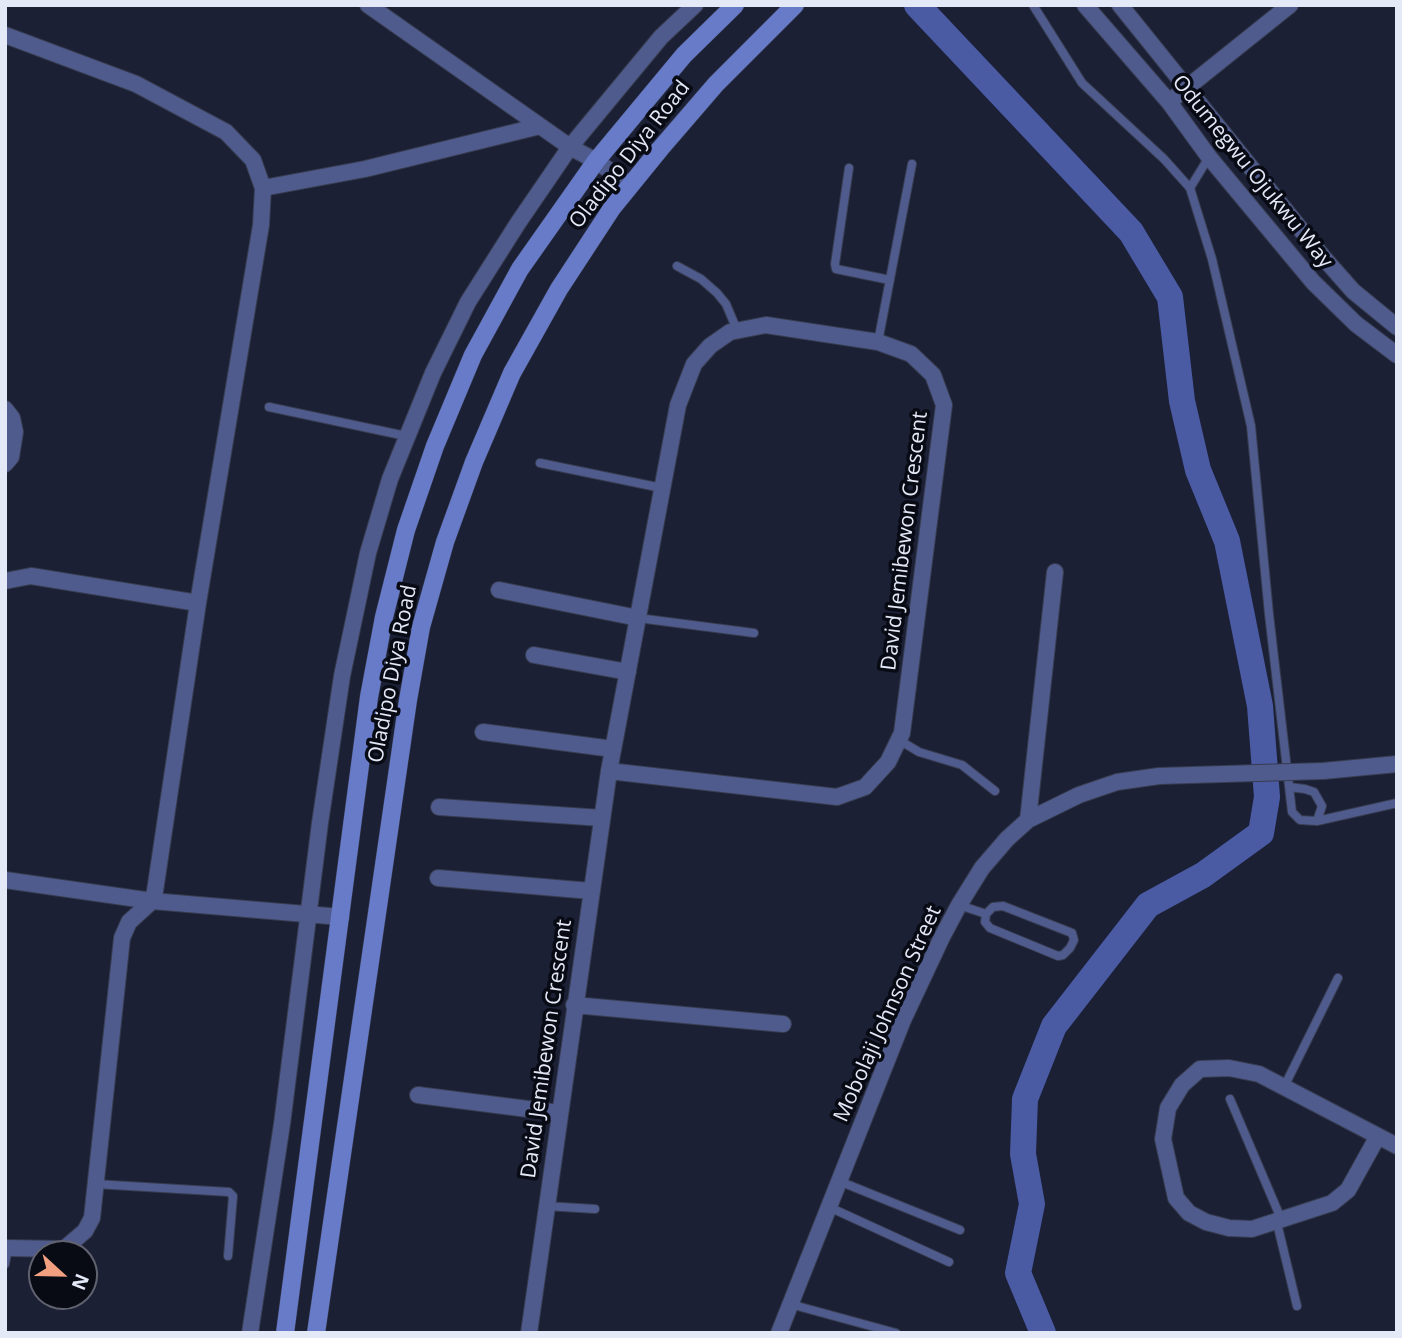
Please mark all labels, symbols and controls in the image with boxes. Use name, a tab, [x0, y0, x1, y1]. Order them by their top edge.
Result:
street label: Odumegwu Ojukwu Way	[1166, 70, 1338, 274]
street label: Oladipo Diya Road	[564, 76, 696, 234]
street label: David Jemibewon Crescent	[877, 410, 933, 672]
street label: Oladipo Diya Road	[363, 583, 423, 765]
street label: Mobolaji Johnson Street	[829, 902, 947, 1126]
street label: David Jemibewon Crescent	[516, 918, 578, 1180]
north arrow	[28, 1240, 98, 1310]
text: N	[66, 1270, 96, 1294]

